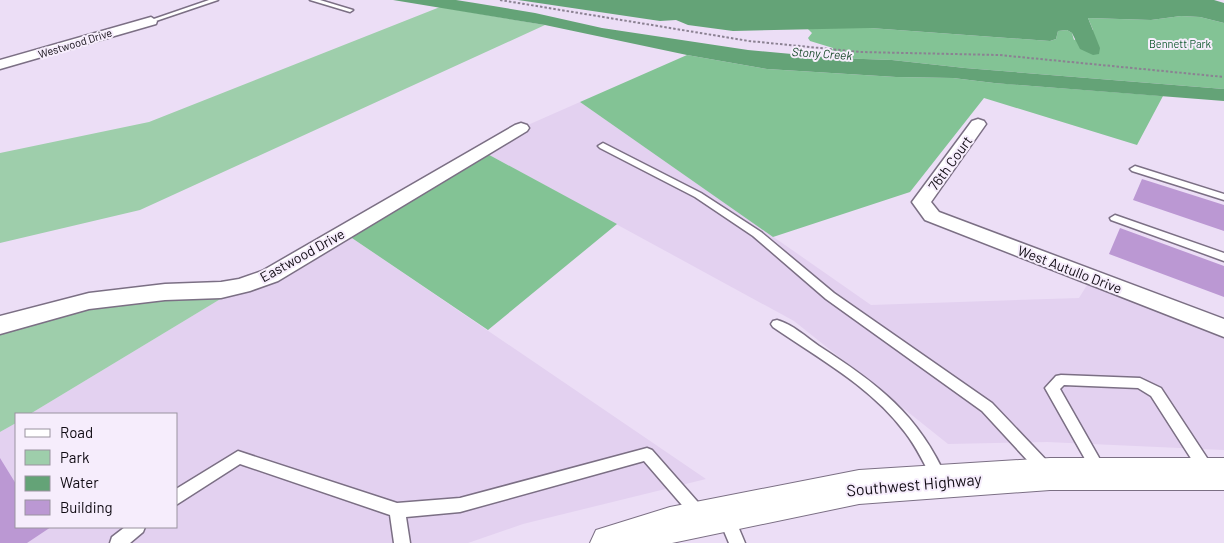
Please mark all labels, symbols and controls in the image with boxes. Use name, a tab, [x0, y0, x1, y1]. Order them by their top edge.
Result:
street label: Westwood Drive	[36, 26, 114, 60]
park label: Bennett Park	[1149, 37, 1212, 50]
water label: Stony Creek	[791, 44, 853, 62]
street label: 76th Court	[925, 132, 975, 194]
street label: Eastwood Drive	[257, 225, 347, 285]
street label: West Autullo Drive	[1015, 241, 1125, 297]
legend	[15, 413, 178, 528]
text: Road	[60, 423, 93, 441]
text: Park	[60, 448, 90, 466]
street label: Southwest Highway	[846, 469, 983, 499]
text: Water	[60, 473, 99, 491]
text: Building	[60, 498, 113, 516]

